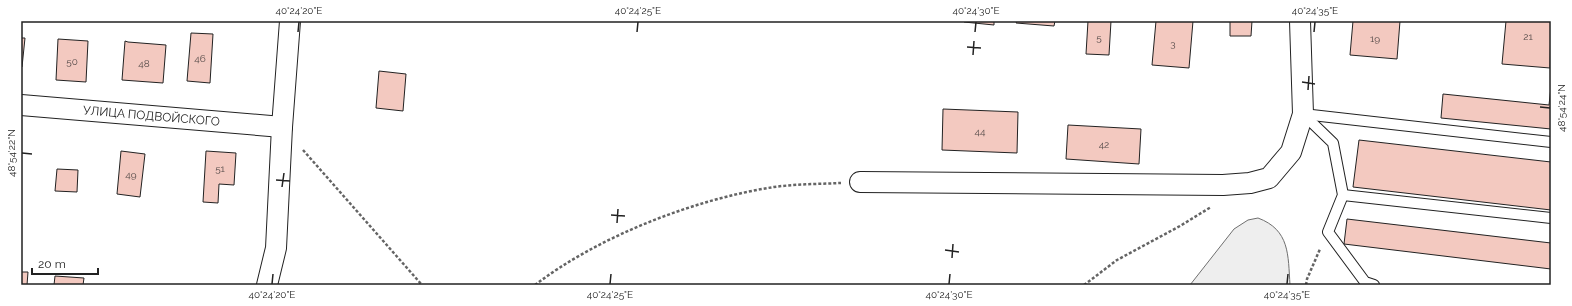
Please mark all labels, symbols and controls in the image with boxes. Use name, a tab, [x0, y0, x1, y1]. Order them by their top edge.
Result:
text: 40°24'20"E	[276, 5, 322, 16]
text: 40°24'25"E	[615, 5, 661, 16]
text: 40°24'30"E	[953, 5, 999, 16]
text: 40°24'35"E	[1292, 5, 1338, 16]
house number: 21	[1523, 31, 1533, 42]
house number: 5	[1096, 32, 1102, 43]
house number: 19	[1370, 33, 1380, 44]
house number: 3	[1170, 38, 1176, 49]
house number: 46	[194, 53, 206, 64]
house number: 50	[66, 56, 78, 67]
house number: 48	[138, 58, 150, 69]
text: 48°54'24"N	[1556, 84, 1567, 132]
street label: УЛИЦА ПОДВОЙСКОГО	[83, 103, 220, 129]
house number: 44	[975, 126, 986, 137]
text: 48°54'22"N	[6, 129, 17, 177]
house number: 42	[1099, 139, 1109, 150]
house number: 51	[215, 163, 226, 174]
house number: 49	[125, 169, 137, 180]
scale bar	[32, 250, 98, 276]
text: 20 m	[38, 257, 66, 271]
text: 40°24'20"E	[249, 289, 295, 300]
text: 40°24'25"E	[587, 289, 633, 300]
text: 40°24'30"E	[926, 289, 972, 300]
text: 40°24'35"E	[1264, 289, 1310, 300]

